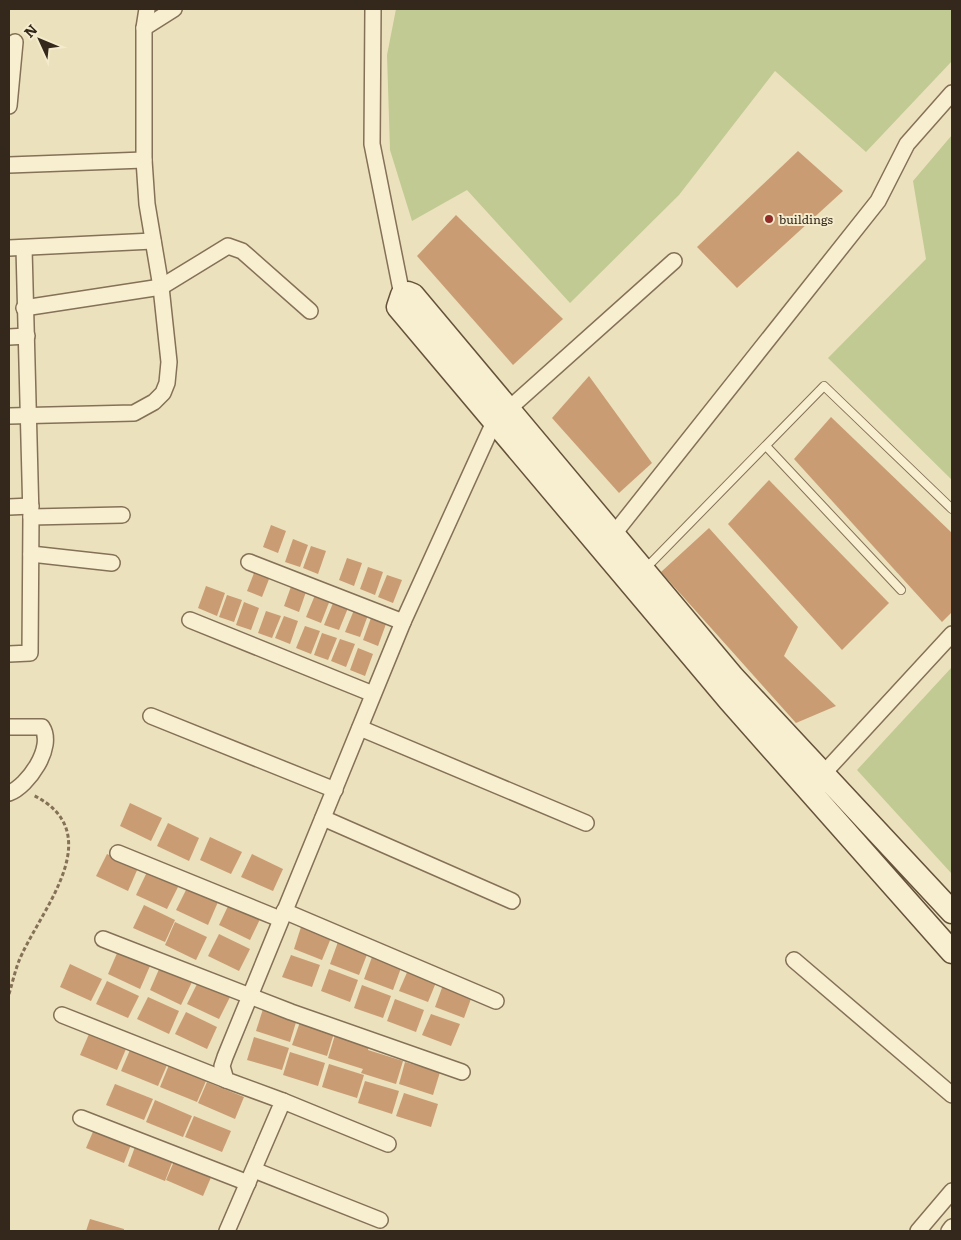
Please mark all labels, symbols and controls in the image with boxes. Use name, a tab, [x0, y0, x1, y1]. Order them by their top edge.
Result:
north arrow	[15, 15, 65, 65]
text: N	[19, 19, 41, 41]
place label: buildings	[779, 210, 833, 228]
marker: buildings	[763, 213, 775, 225]

